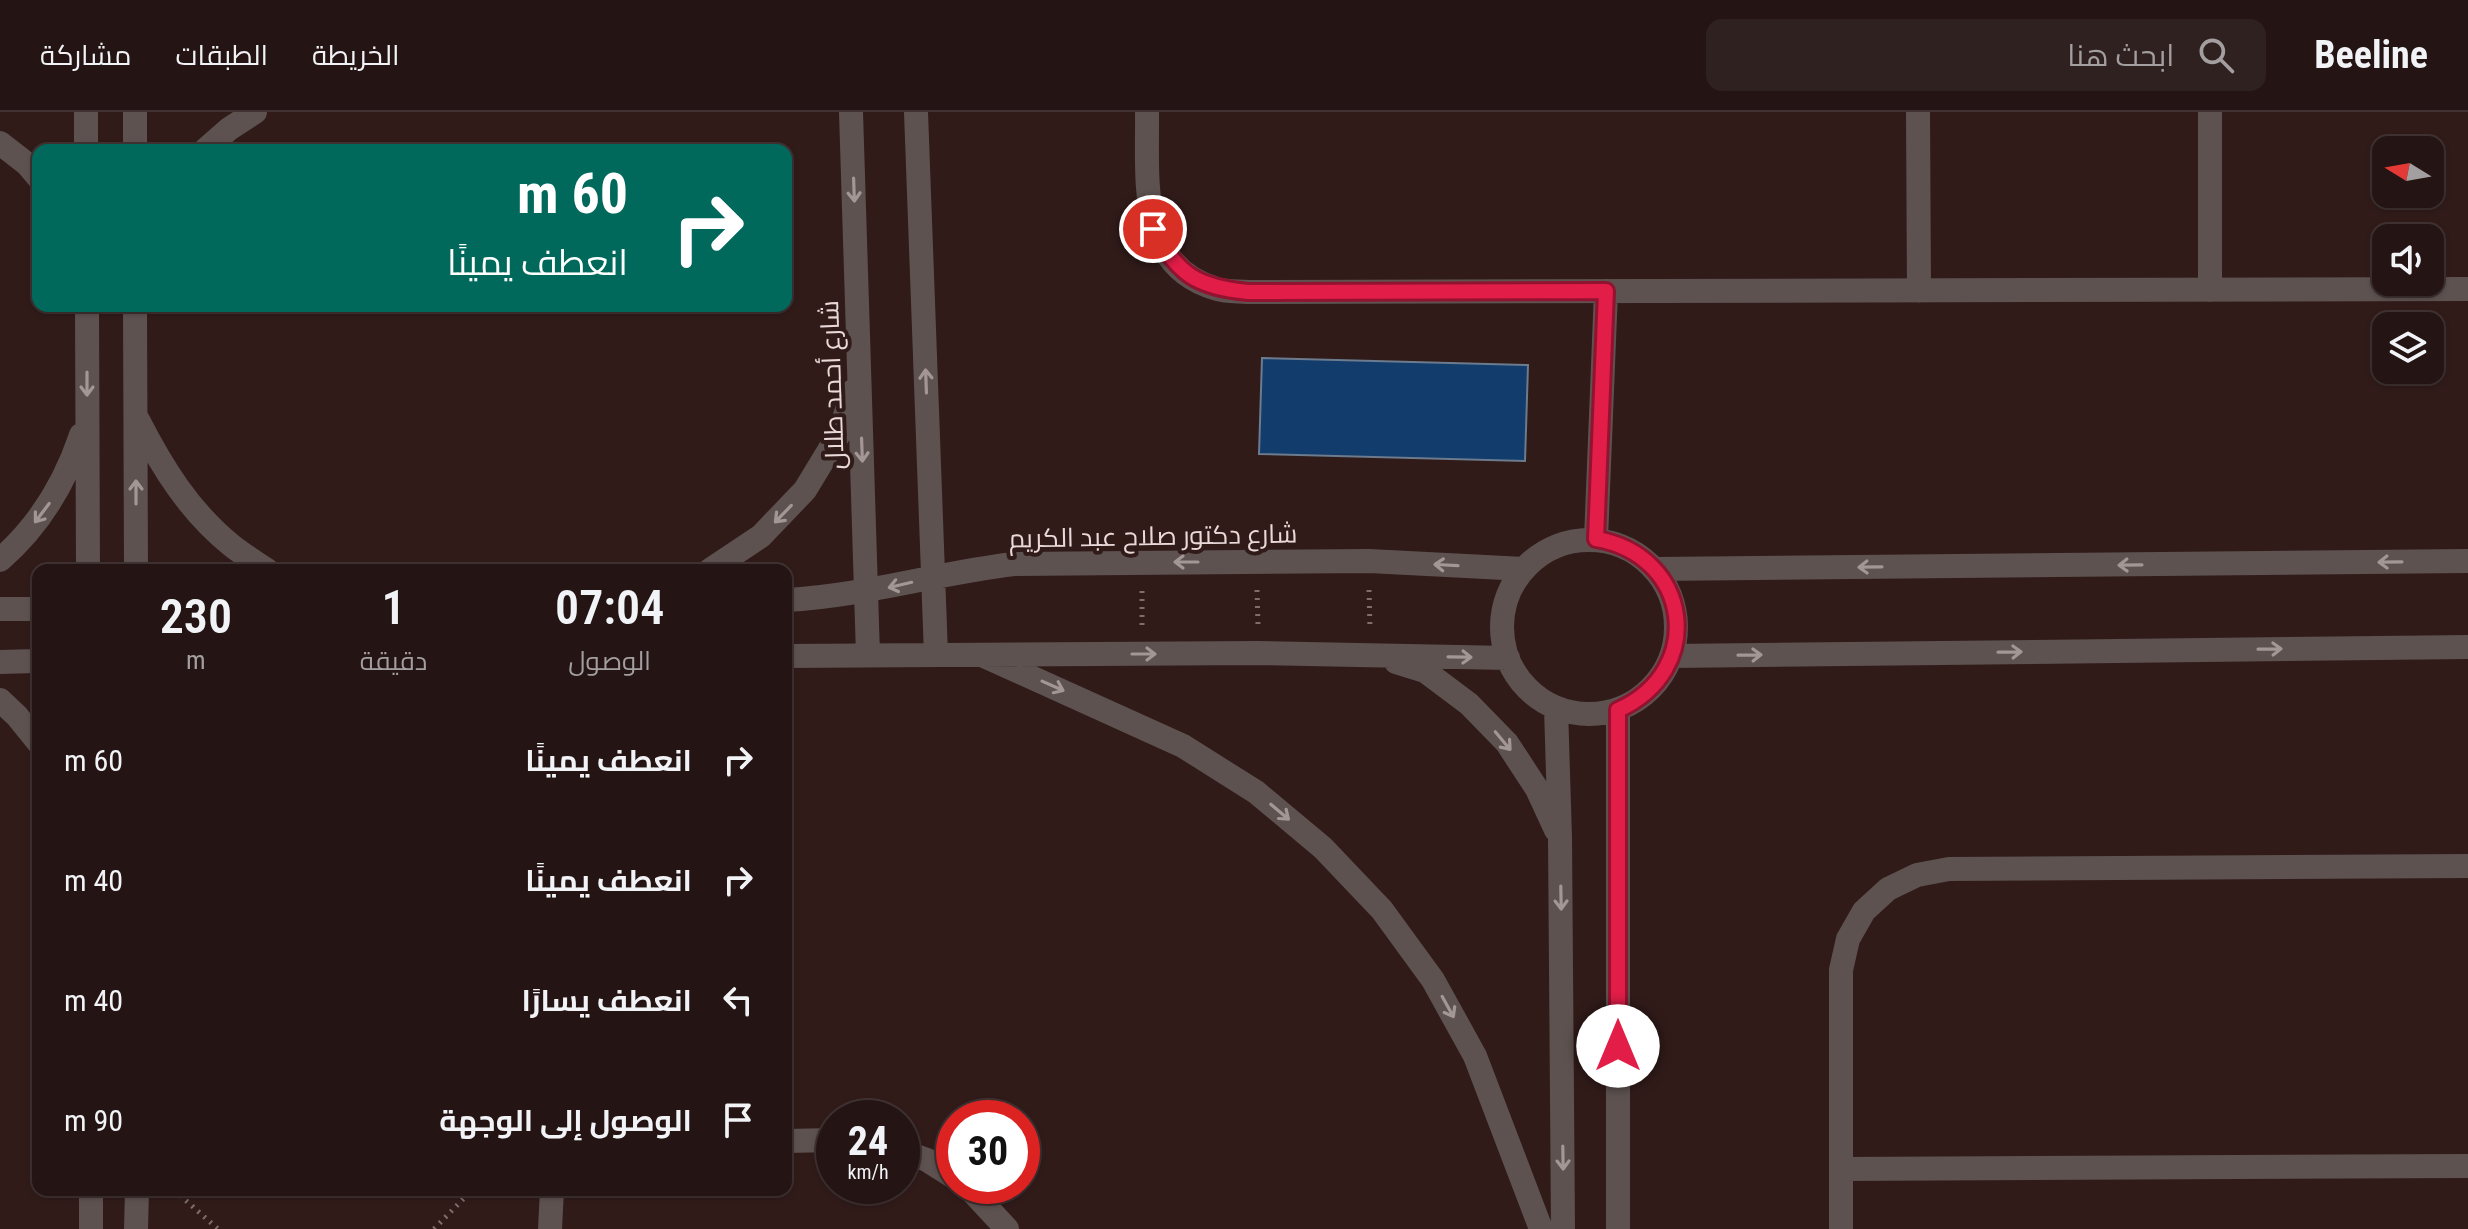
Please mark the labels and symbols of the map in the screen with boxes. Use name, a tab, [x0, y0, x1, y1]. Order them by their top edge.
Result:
north arrow	[2372, 136, 2444, 208]
one-way arrow	[846, 176, 861, 203]
pin	[1119, 195, 1187, 263]
street label: شارع أحمد طلال	[812, 300, 852, 470]
one-way arrow	[918, 368, 933, 395]
one-way arrow	[79, 370, 95, 397]
one-way arrow	[854, 436, 869, 463]
one-way arrow	[128, 479, 144, 506]
one-way arrow	[34, 502, 51, 523]
one-way arrow	[774, 503, 792, 523]
street label: شارع دكتور صلاح عبد الكريم	[1008, 518, 1298, 557]
one-way arrow	[1173, 554, 1200, 569]
one-way arrow	[2377, 554, 2404, 570]
one-way arrow	[1433, 557, 1460, 572]
one-way arrow	[2117, 557, 2144, 572]
one-way arrow	[1857, 559, 1884, 575]
one-way arrow	[888, 578, 913, 593]
one-way arrow	[2256, 641, 2283, 657]
one-way arrow	[1996, 644, 2023, 660]
one-way arrow	[1130, 646, 1157, 662]
one-way arrow	[1736, 647, 1763, 663]
one-way arrow	[1446, 649, 1473, 664]
one-way arrow	[1040, 680, 1065, 695]
one-way arrow	[1494, 730, 1512, 751]
one-way arrow	[1269, 803, 1290, 821]
one-way arrow	[1553, 884, 1568, 911]
one-way arrow	[1441, 995, 1456, 1019]
position arrow	[1576, 1004, 1660, 1088]
speed limit sign: 30	[936, 1100, 1040, 1204]
one-way arrow	[1555, 1144, 1571, 1171]

